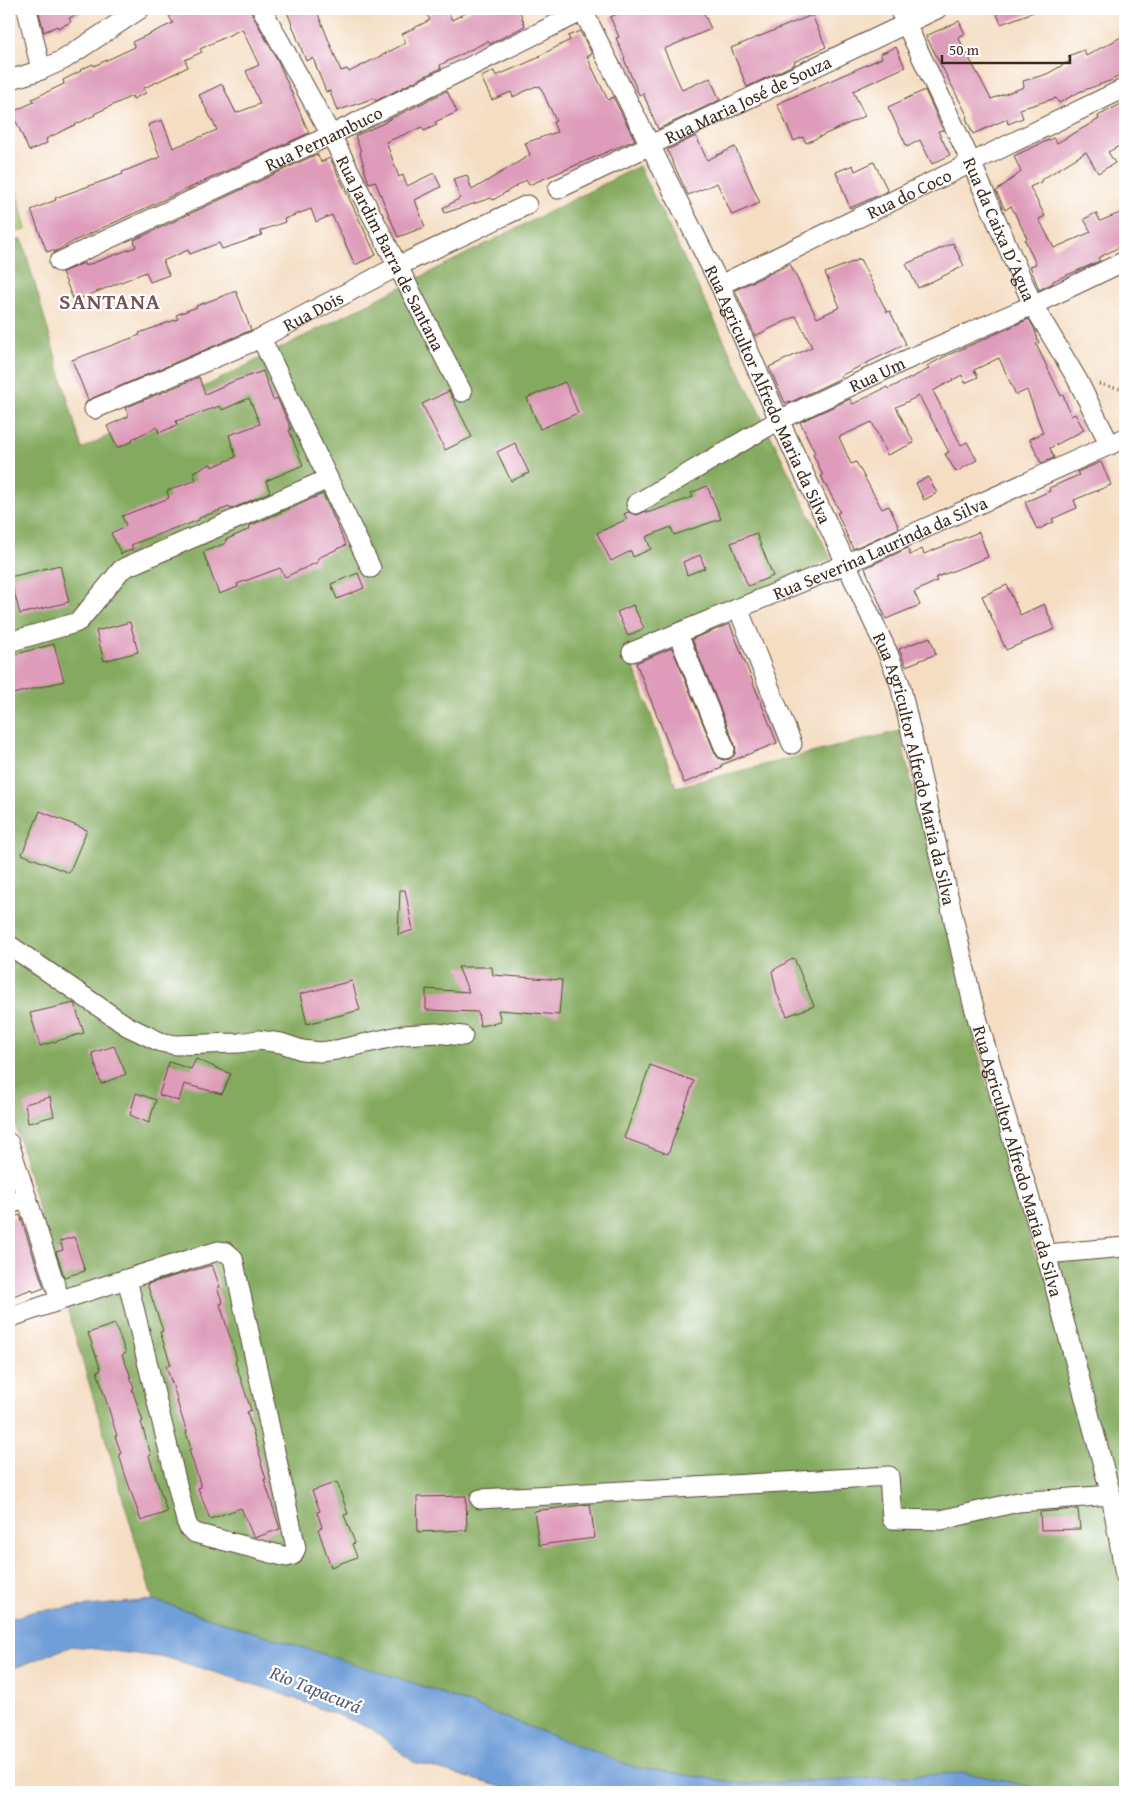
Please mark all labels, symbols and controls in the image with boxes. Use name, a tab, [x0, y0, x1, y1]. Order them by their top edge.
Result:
scale bar	[942, 32, 1069, 64]
text: 50 m	[949, 39, 980, 60]
street label: Rua Maria José de Souza	[660, 48, 836, 150]
street label: Rua Pernambuco	[260, 98, 387, 178]
street label: Rua Jardim Barra de Santana	[330, 150, 452, 356]
street label: Rua da Caixa D´Agua	[957, 153, 1043, 306]
street label: Rua do Coco	[862, 161, 956, 225]
street label: Rua Agricultor Alfredo Maria da Silva	[698, 260, 839, 528]
street label: Rua Dois	[278, 284, 348, 338]
district label: SANTANA	[59, 285, 161, 317]
street label: Rua Um	[844, 349, 910, 399]
street label: Rua Severina Laurinda da Silva	[768, 488, 992, 606]
street label: Rua Agricultor Alfredo Maria da Silva	[866, 628, 964, 908]
street label: Rua Agricultor Alfredo Maria da Silva	[967, 1022, 1071, 1300]
water label: Rio Tapacurá	[265, 1658, 366, 1720]

